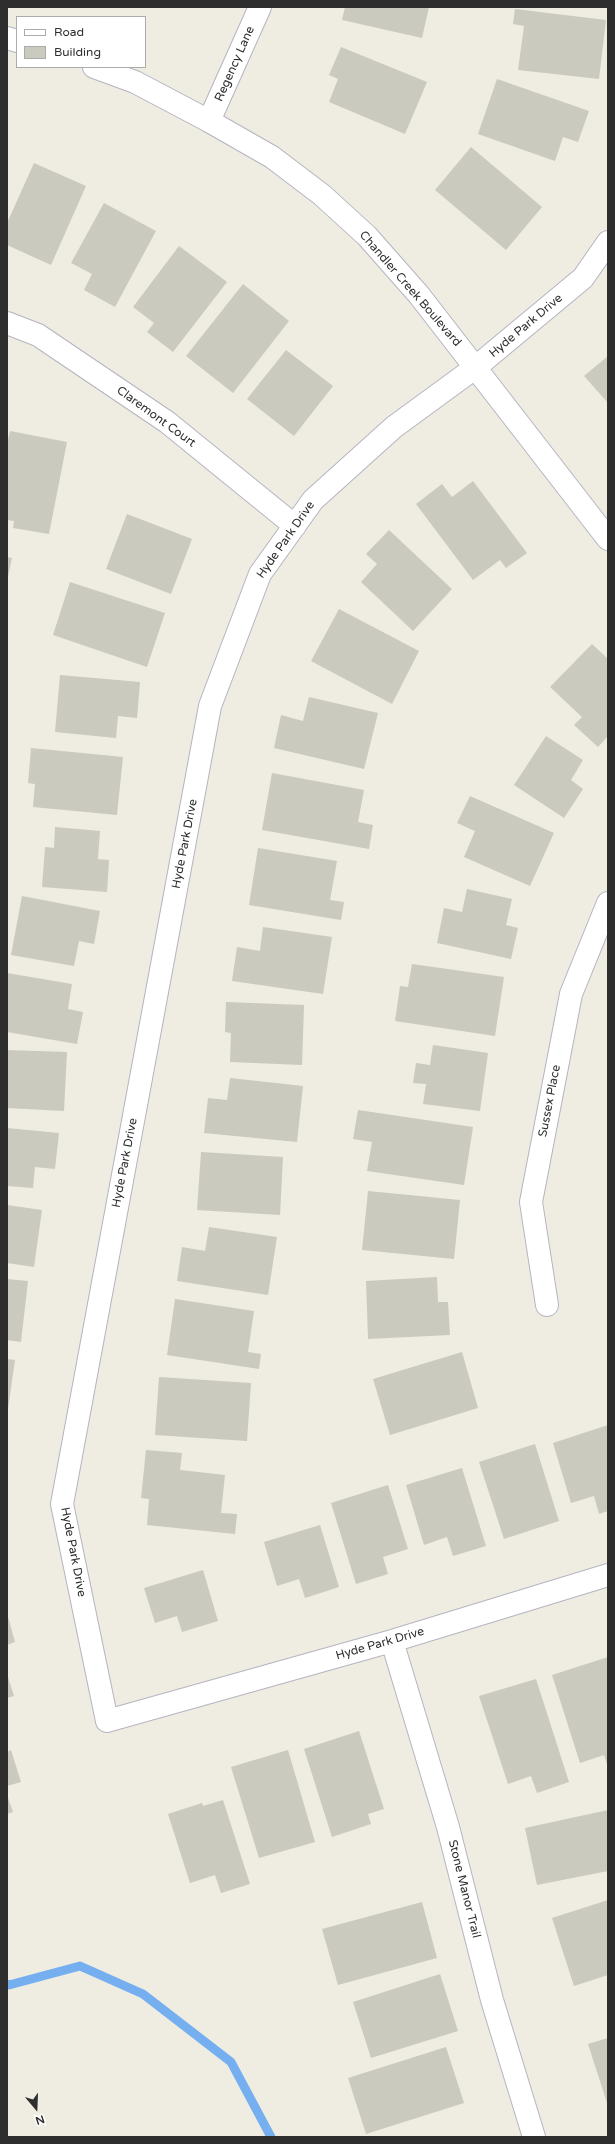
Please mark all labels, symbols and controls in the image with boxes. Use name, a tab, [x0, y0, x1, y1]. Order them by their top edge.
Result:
legend	[16, 16, 146, 68]
street label: Regency Lane	[212, 24, 258, 104]
text: Road	[54, 25, 84, 39]
text: Building	[54, 45, 101, 59]
street label: Chandler Creek Boulevard	[356, 228, 464, 350]
street label: Hyde Park Drive	[486, 291, 566, 361]
street label: Claremont Court	[114, 383, 198, 451]
street label: Hyde Park Drive	[254, 499, 318, 581]
street label: Hyde Park Drive	[169, 798, 201, 890]
street label: Sussex Place	[536, 1064, 564, 1138]
street label: Hyde Park Drive	[109, 1117, 141, 1209]
street label: Hyde Park Drive	[57, 1506, 89, 1598]
street label: Hyde Park Drive	[334, 1625, 426, 1663]
street label: Stone Manor Trail	[445, 1838, 483, 1940]
north arrow	[16, 2088, 56, 2128]
text: N	[34, 2112, 46, 2127]

